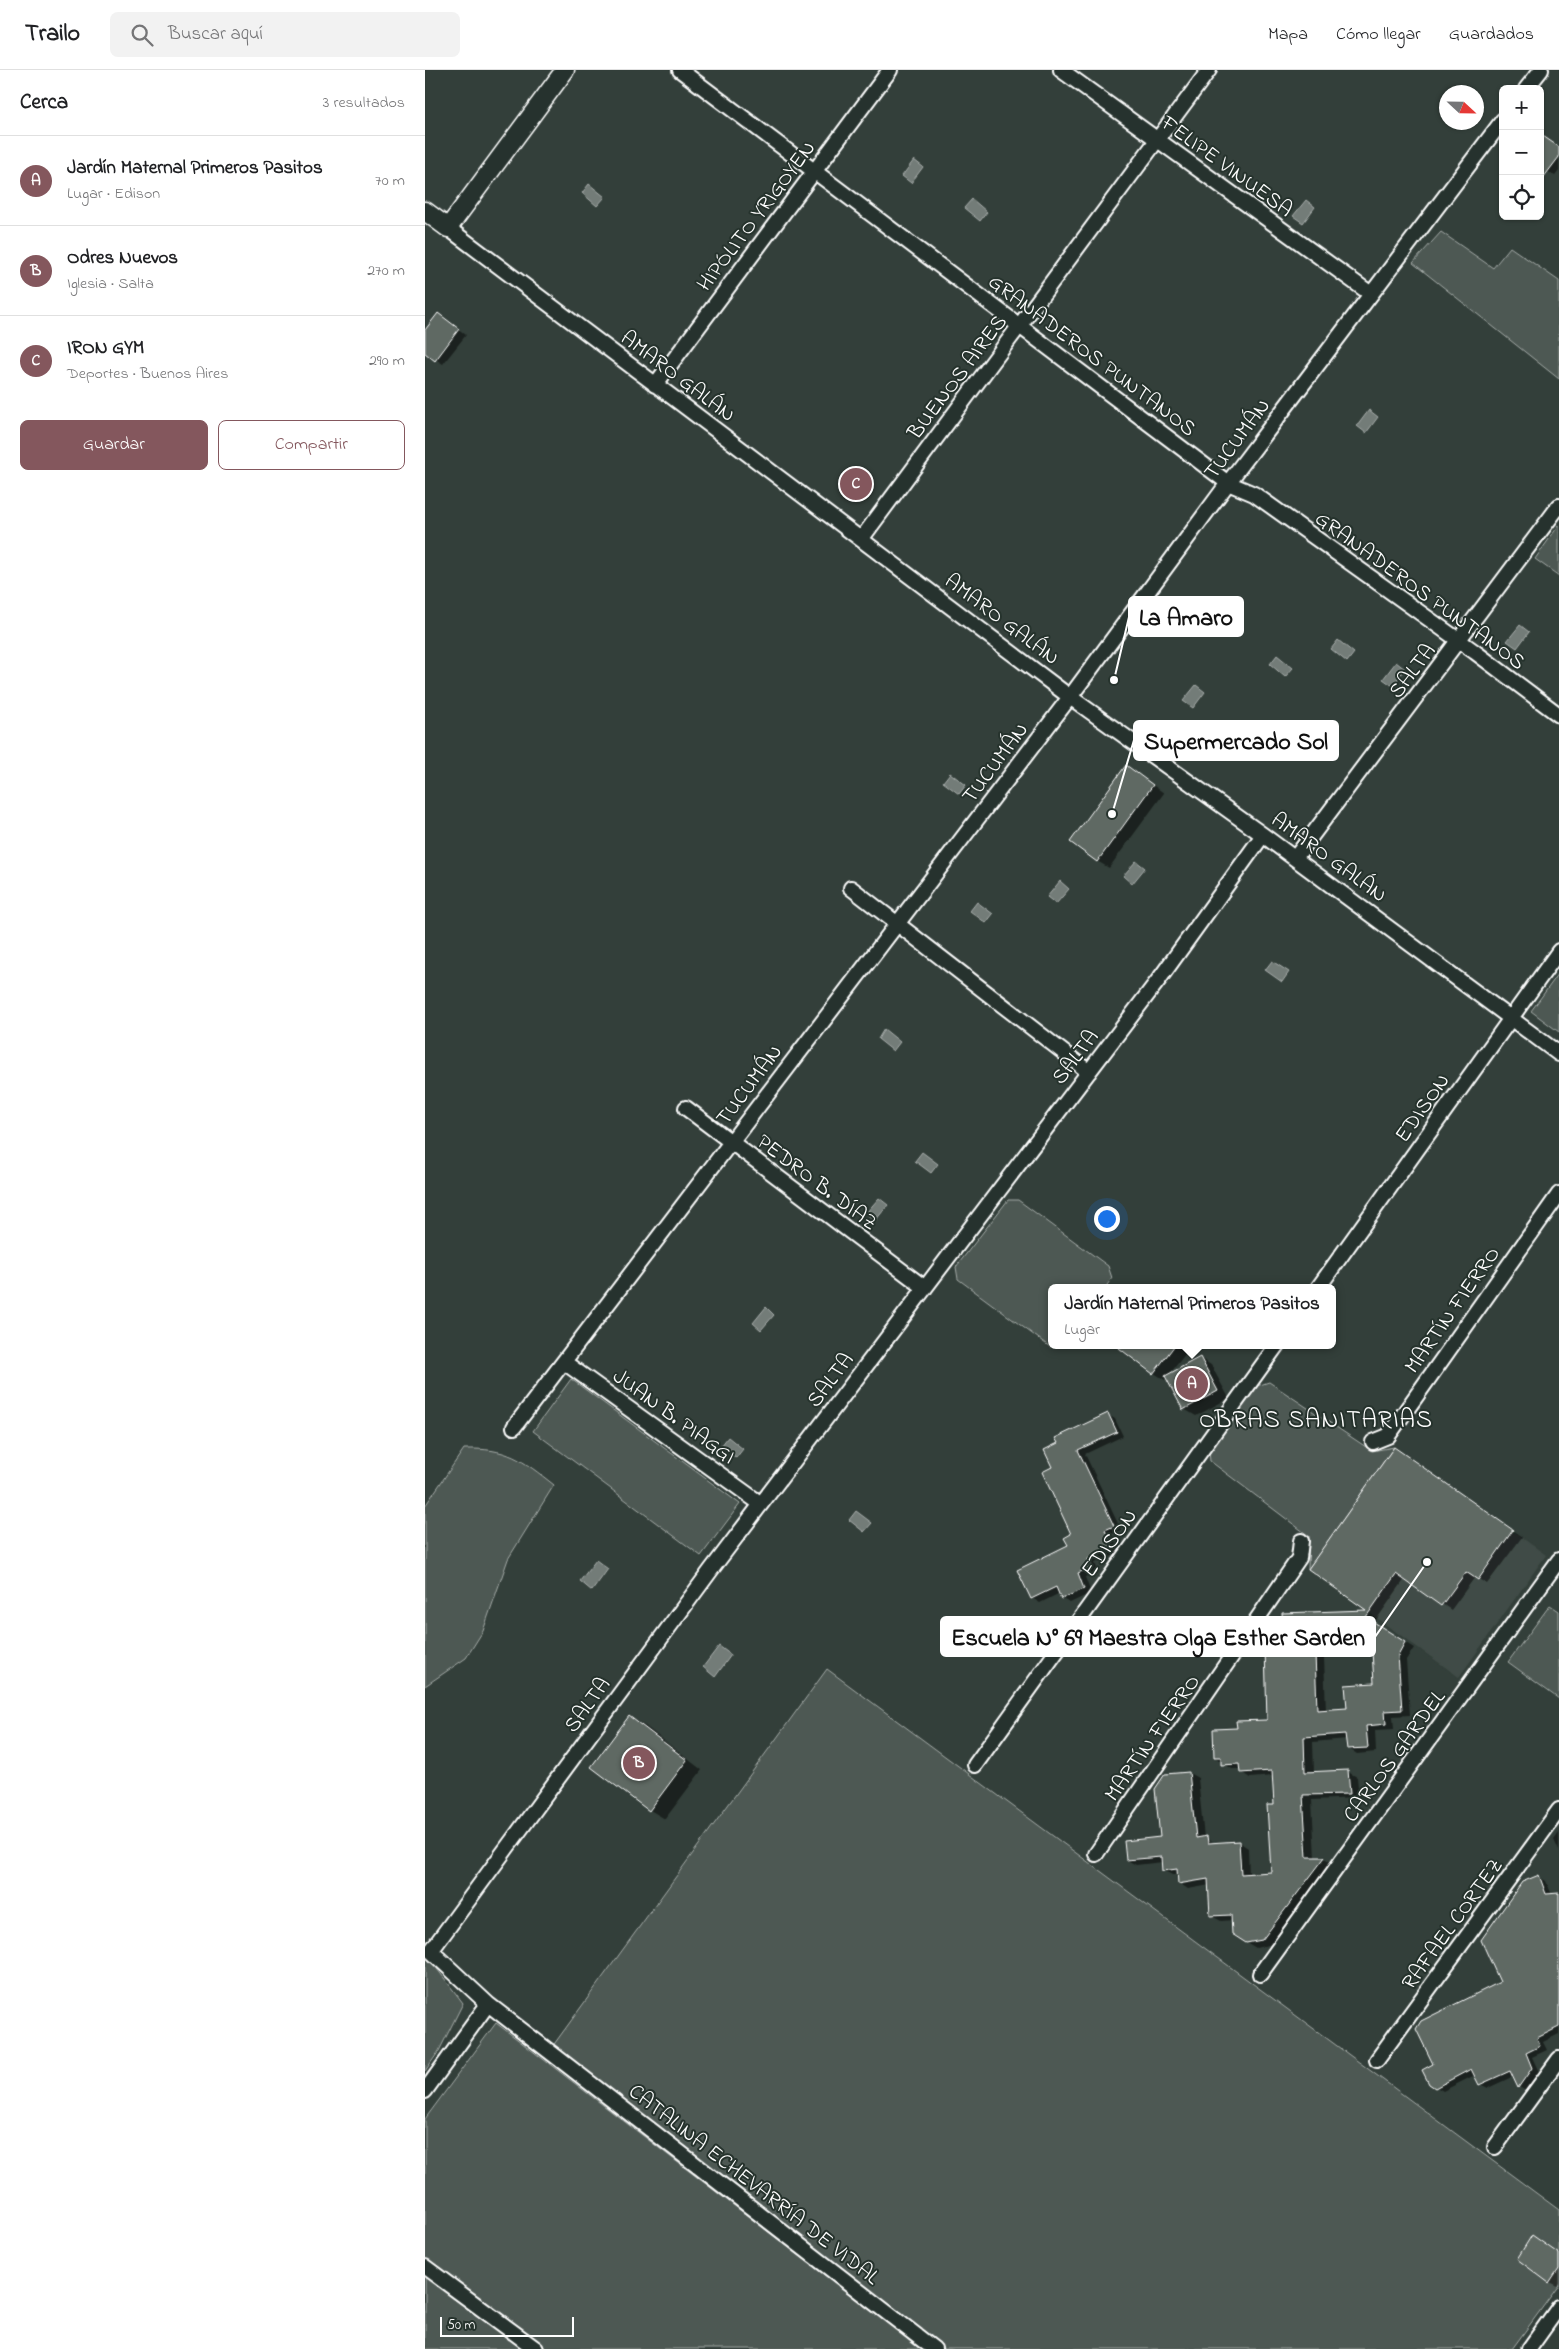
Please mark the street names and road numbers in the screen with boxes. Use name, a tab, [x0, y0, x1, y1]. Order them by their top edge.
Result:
street label: FELIPE VINUESA	[1153, 108, 1299, 226]
street label: HIPÓLITO YRIGOYEN	[690, 135, 825, 299]
street label: GRANADEROS PUNTANOS	[980, 267, 1202, 445]
street label: BUENOS AIRES	[900, 309, 1016, 448]
street label: AMARO GALÁN	[613, 323, 741, 431]
street label: TUCUMÁN	[1197, 393, 1280, 487]
street label: GRANADEROS PUNTANOS	[1307, 504, 1531, 679]
street label: AMARO GALÁN	[937, 566, 1065, 674]
street label: SALTA	[1382, 637, 1445, 706]
street label: TUCUMÁN	[955, 717, 1038, 811]
street label: AMARO GALÁN	[1264, 805, 1393, 912]
street label: SALTA	[1045, 1023, 1108, 1092]
street label: TUCUMÁN	[709, 1039, 792, 1133]
street label: EDISON	[1388, 1068, 1459, 1150]
street label: PEDRO B. DÍAZ	[749, 1127, 883, 1240]
street label: MARTÍN FIERRO	[1398, 1241, 1509, 1381]
street label: SALTA	[800, 1346, 863, 1415]
street label: JUAN B. PIAGGI	[605, 1362, 742, 1473]
street label: EDISON	[1075, 1503, 1146, 1585]
street label: MARTÍN FIERRO	[1098, 1669, 1209, 1809]
street label: SALTA	[557, 1671, 620, 1740]
street label: CARLOS GARDEL	[1336, 1683, 1455, 1830]
street label: RAFAEL CORTEZ	[1395, 1852, 1512, 1997]
street label: CATALINA ECHEVARRÍA DE VIDAL	[621, 2077, 886, 2294]

